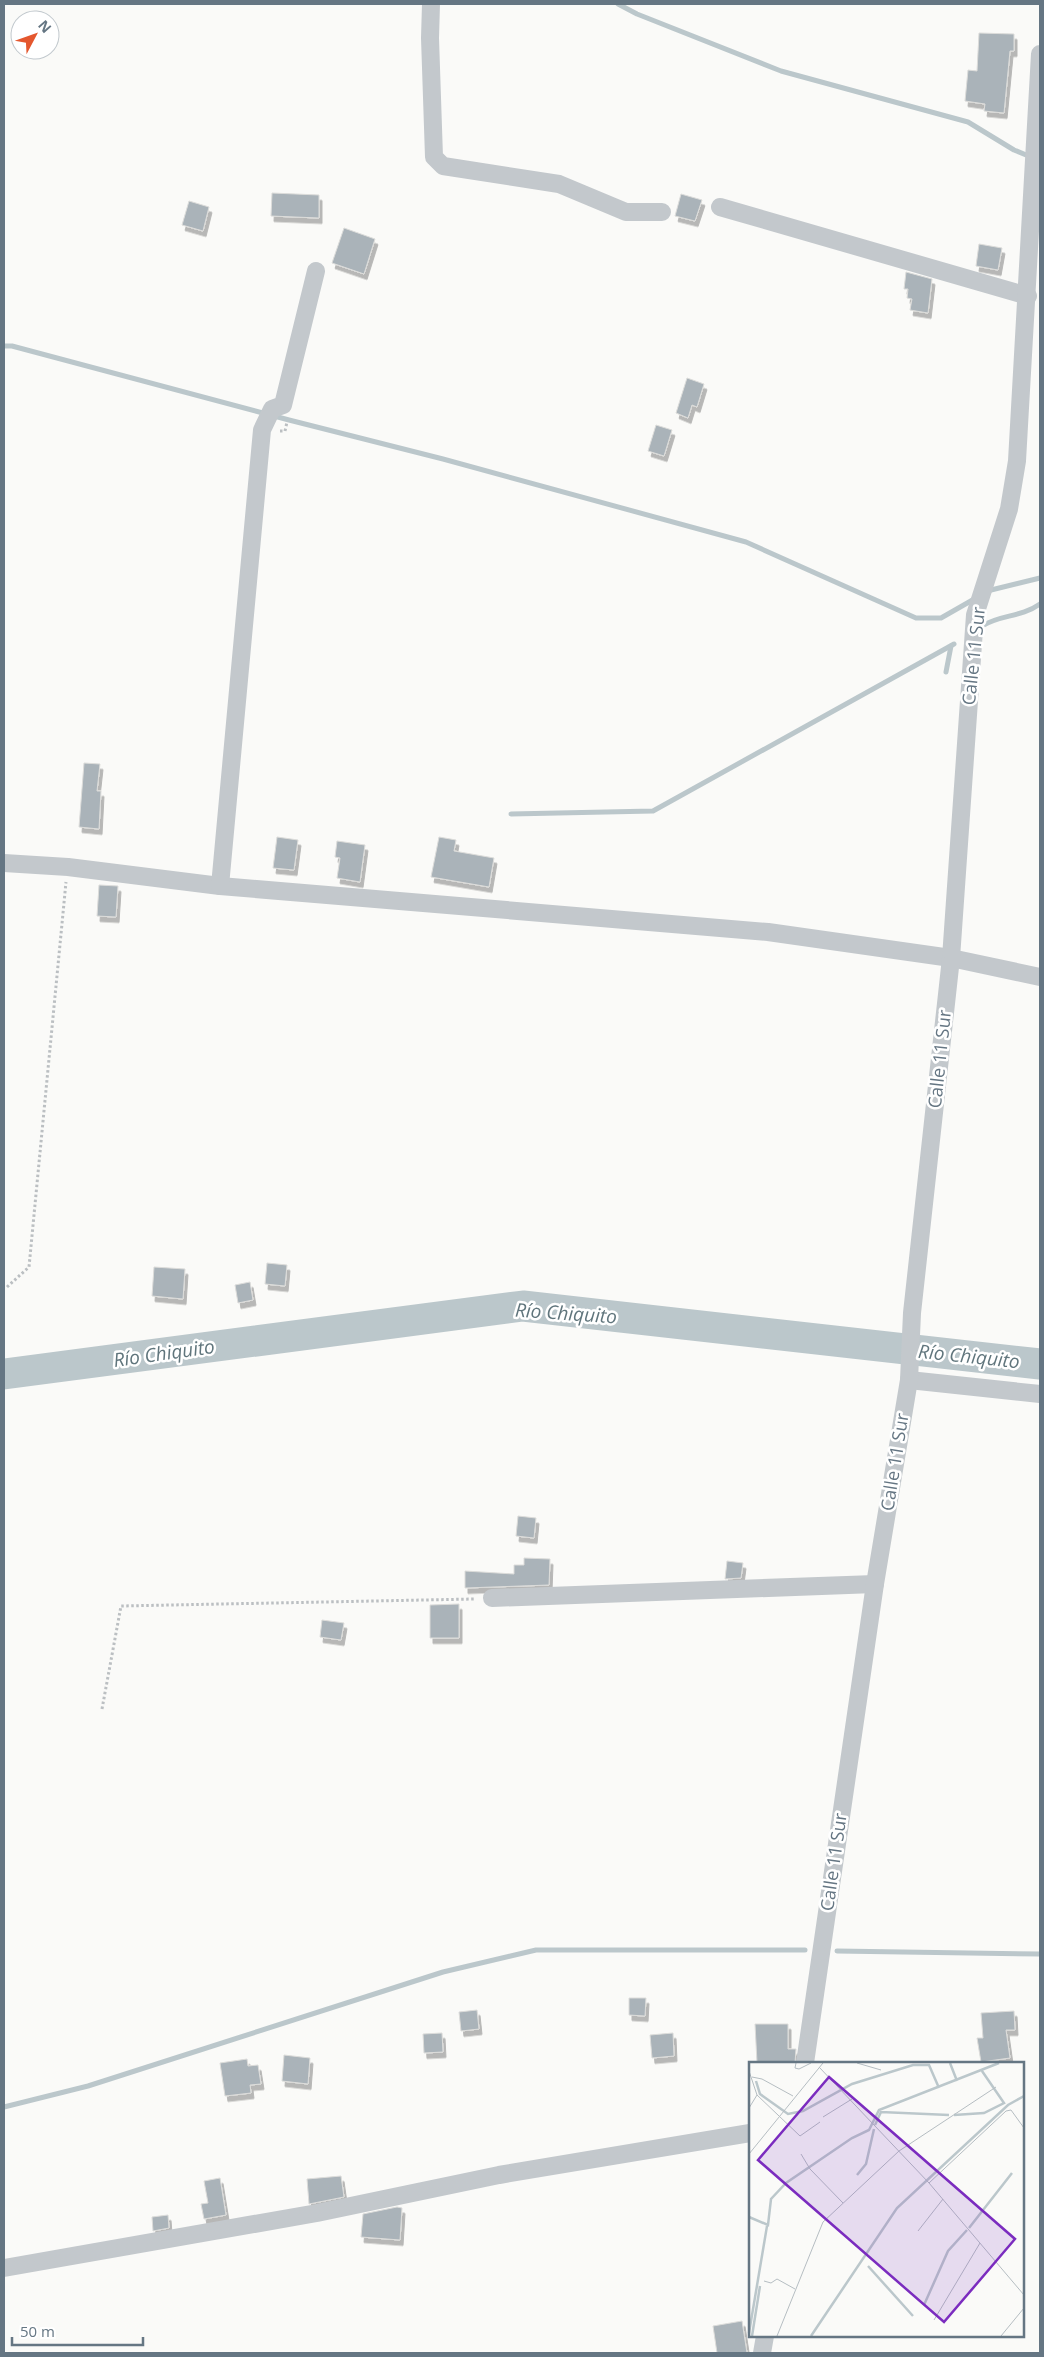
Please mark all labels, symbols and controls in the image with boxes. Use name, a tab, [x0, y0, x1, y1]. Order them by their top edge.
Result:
north arrow	[10, 10, 60, 60]
text: N	[34, 16, 56, 37]
street label: Calle 11 Sur	[956, 605, 990, 706]
street label: Calle 11 Sur	[922, 1008, 956, 1109]
water label: Río Chiquito	[514, 1296, 618, 1330]
water label: Río Chiquito	[112, 1333, 216, 1373]
water label: Río Chiquito	[917, 1338, 1021, 1374]
street label: Calle 11 Sur	[874, 1411, 914, 1512]
street label: Calle 11 Sur	[814, 1811, 852, 1912]
inset map	[749, 2062, 1024, 2337]
scale bar	[12, 2314, 144, 2346]
text: 50 m	[20, 2321, 55, 2341]

